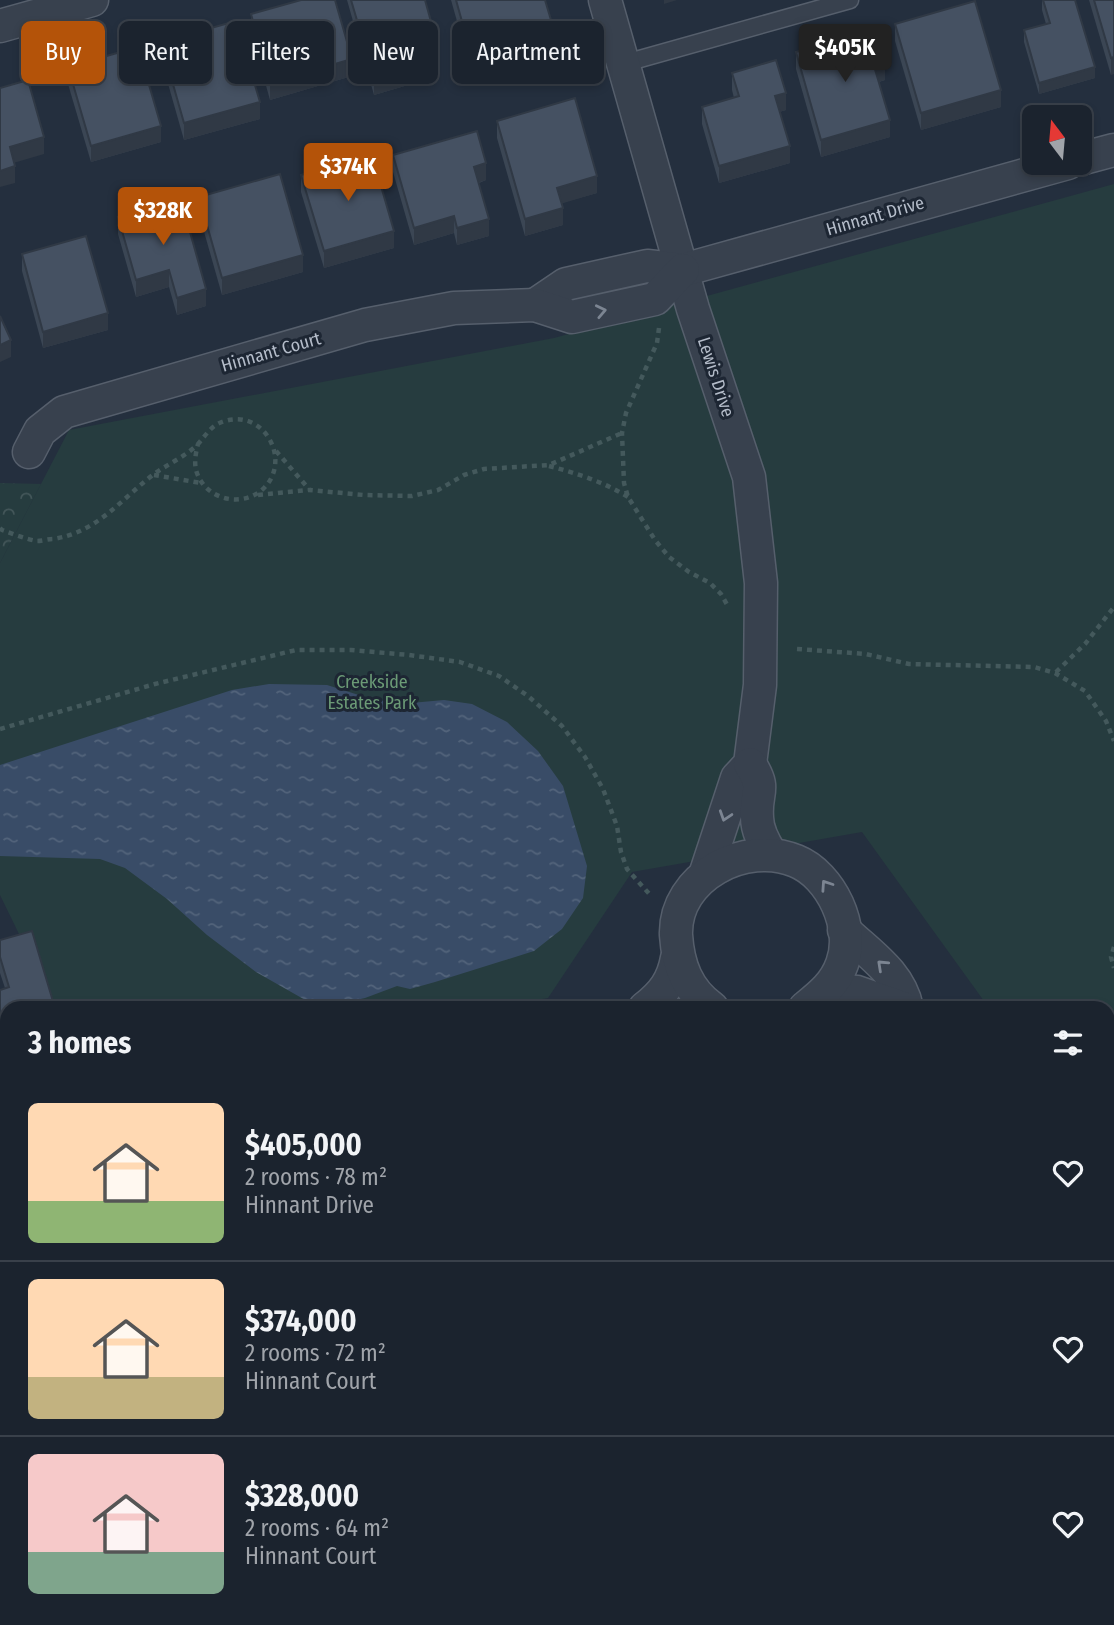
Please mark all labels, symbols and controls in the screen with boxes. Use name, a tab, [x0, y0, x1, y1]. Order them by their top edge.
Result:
chip: Buy	[21, 21, 105, 84]
chip: Rent	[119, 21, 212, 84]
chip: Filters	[226, 21, 334, 84]
chip: New	[348, 21, 438, 84]
chip: Apartment	[452, 21, 604, 84]
pin: $405K	[796, 24, 894, 84]
text: $405K	[815, 33, 875, 61]
north arrow	[1022, 105, 1092, 175]
map controls	[1022, 105, 1092, 175]
pin: $374K	[299, 144, 397, 203]
text: $374K	[320, 152, 376, 180]
pin: $328K	[114, 188, 212, 247]
street label: Hinnant Drive	[823, 191, 927, 240]
text: $328K	[134, 196, 192, 224]
one-way arrow	[595, 304, 607, 319]
street label: Hinnant Court	[219, 327, 323, 377]
street label: Lewis Drive	[693, 334, 739, 420]
park label: Creekside Estates Park	[327, 671, 417, 714]
one-way arrow	[719, 809, 733, 822]
one-way arrow	[821, 880, 834, 893]
one-way arrow	[877, 961, 890, 973]
icon: filters	[1049, 1024, 1087, 1062]
text: 3 homes	[28, 1025, 131, 1061]
text: $405,000	[245, 1127, 362, 1163]
icon: home	[84, 1131, 168, 1215]
icon: heart	[1049, 1154, 1087, 1192]
text: 2 rooms · 78 m²	[245, 1163, 387, 1191]
text: Hinnant Drive	[245, 1191, 374, 1219]
text: $374,000	[245, 1303, 357, 1339]
icon: home	[84, 1307, 168, 1391]
icon: heart	[1049, 1330, 1087, 1368]
text: 2 rooms · 72 m²	[245, 1339, 386, 1367]
text: Hinnant Court	[245, 1367, 376, 1395]
text: $328,000	[245, 1478, 359, 1514]
icon: home	[84, 1482, 168, 1566]
icon: heart	[1049, 1505, 1087, 1543]
text: 2 rooms · 64 m²	[245, 1514, 389, 1542]
text: Hinnant Court	[245, 1542, 376, 1570]

